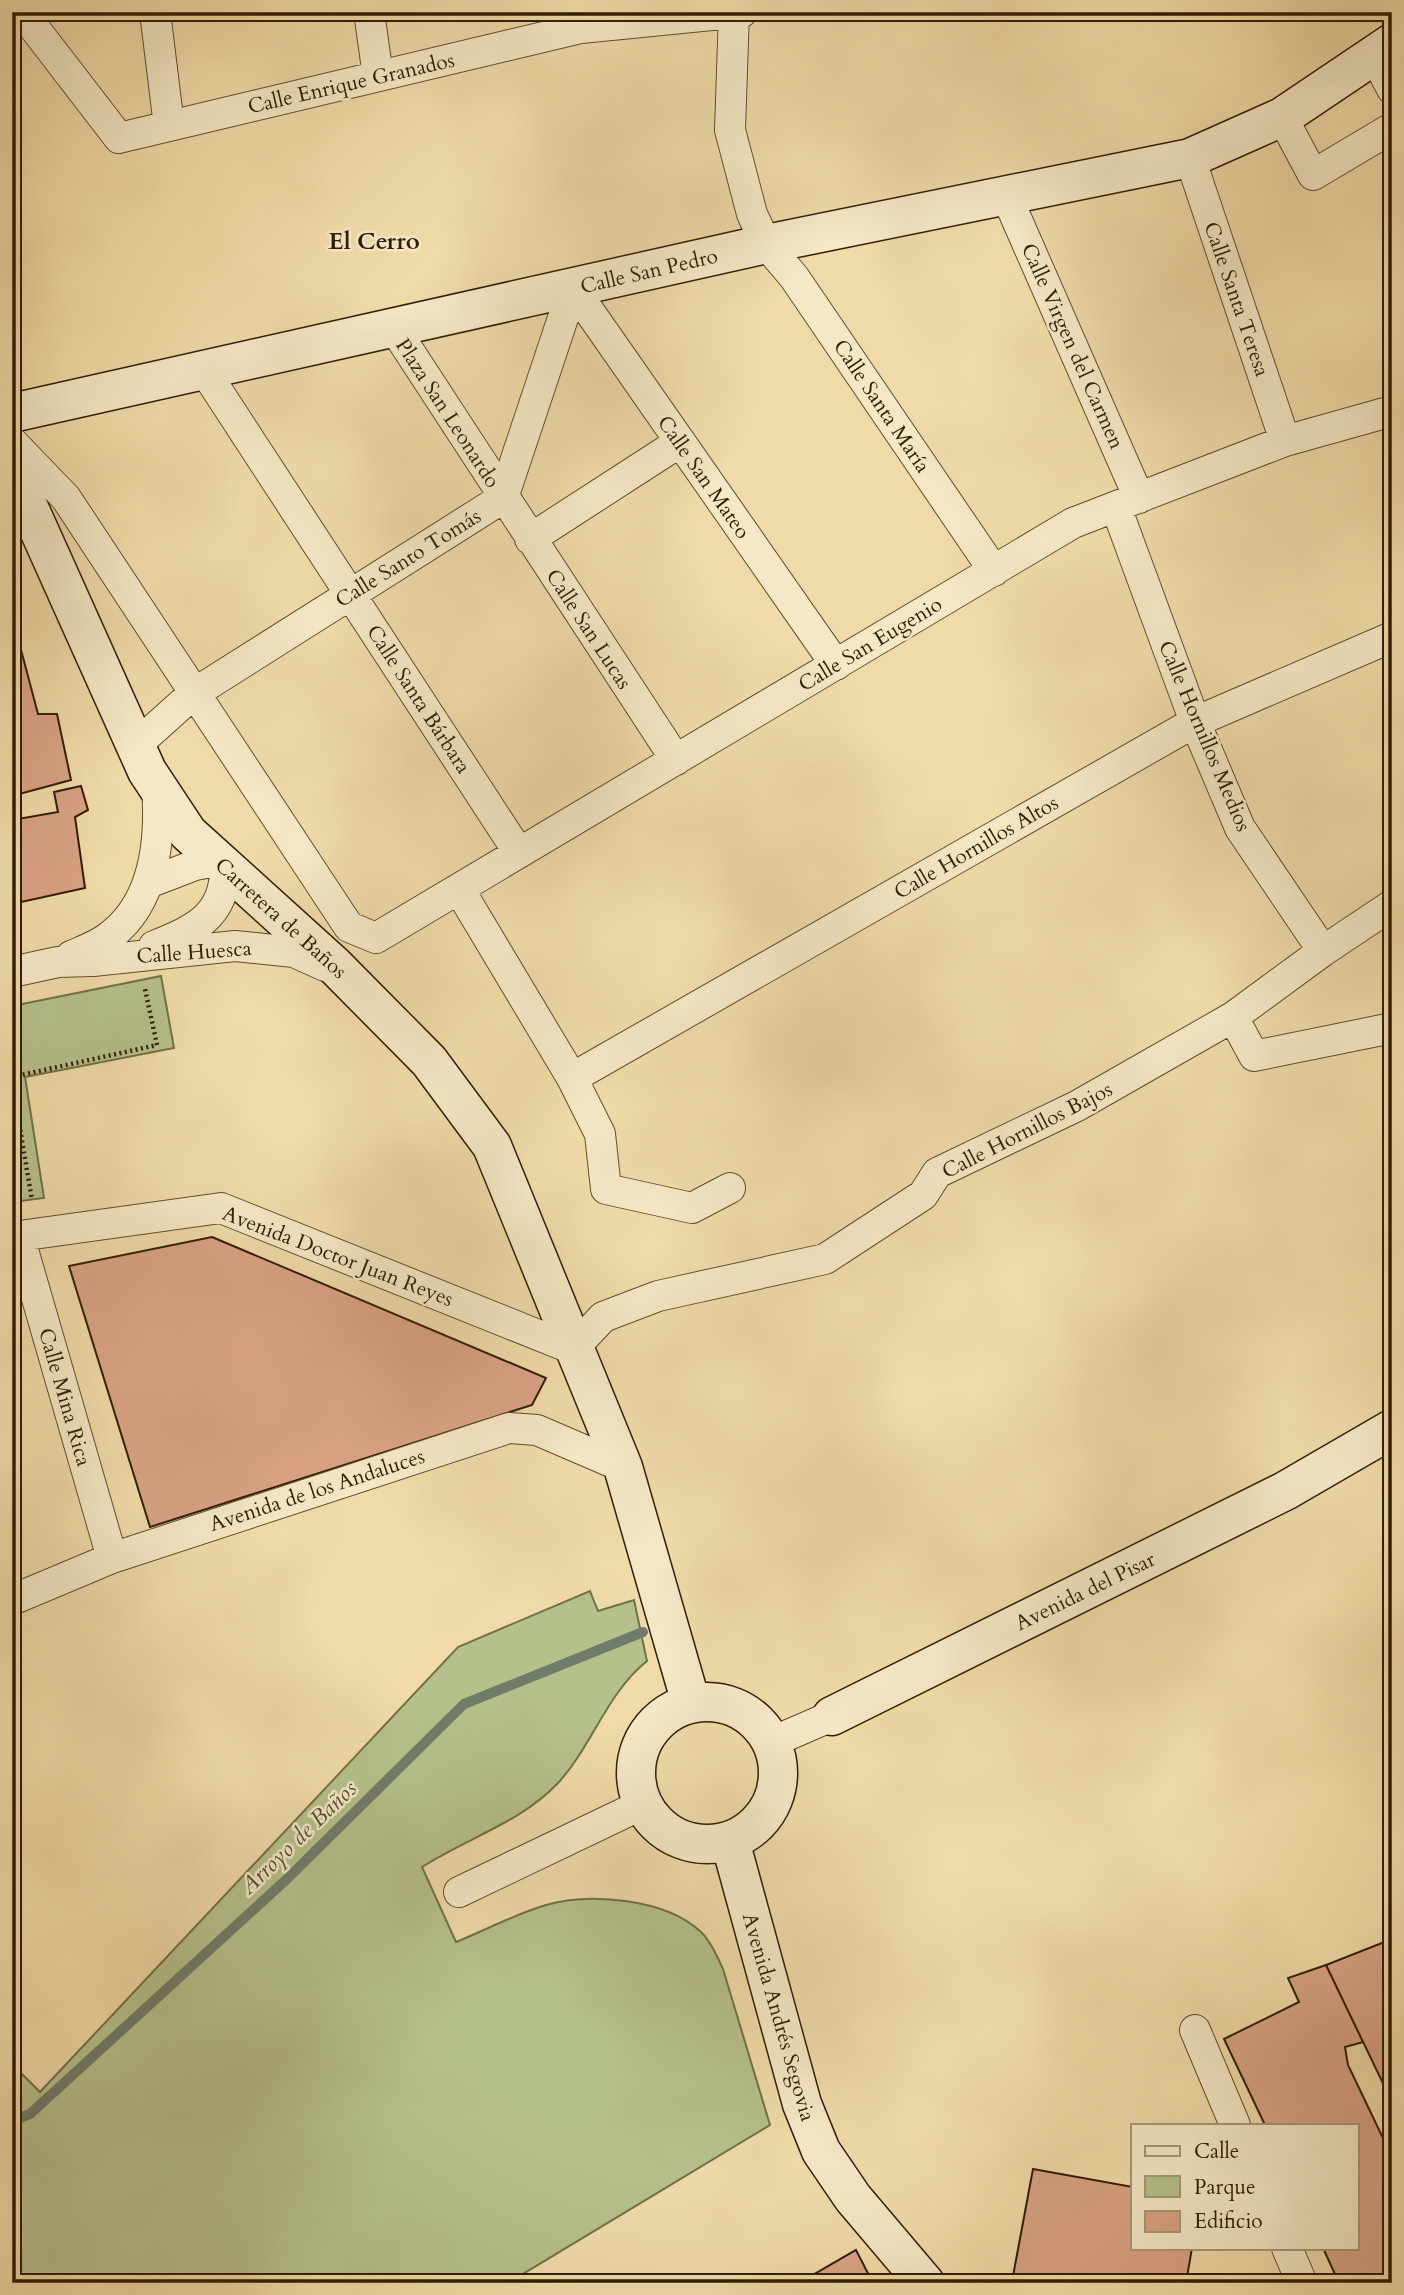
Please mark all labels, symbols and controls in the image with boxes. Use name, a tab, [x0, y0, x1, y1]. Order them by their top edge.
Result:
street label: Calle Enrique Granados	[245, 46, 457, 121]
street label: Calle Santa Teresa	[1196, 218, 1277, 381]
district label: El Cerro	[328, 225, 420, 258]
street label: Calle Virgen del Carmen	[1014, 239, 1131, 454]
street label: Calle San Pedro	[577, 242, 721, 301]
street label: Plaza San Leonardo	[388, 333, 507, 494]
street label: Calle Santa María	[826, 334, 937, 479]
street label: Calle San Mateo	[650, 410, 757, 545]
street label: Calle Santo Tomás	[330, 502, 487, 615]
street label: Calle San Lucas	[539, 563, 638, 695]
street label: Calle San Eugenio	[793, 590, 948, 699]
street label: Calle Santa Bárbara	[360, 619, 478, 779]
street label: Calle Hornillos Medios	[1151, 636, 1258, 836]
street label: Calle Hornillos Altos	[889, 789, 1064, 906]
street label: Carretera de Baños	[208, 851, 353, 986]
street label: Calle Huesca	[136, 934, 253, 971]
street label: Calle Hornillos Bajos	[937, 1075, 1117, 1186]
street label: Avenida Doctor Juan Reyes	[218, 1199, 457, 1314]
street label: Calle Mina Rica	[31, 1325, 98, 1470]
street label: Avenida de los Andaluces	[206, 1442, 428, 1539]
street label: Avenida del Pisar	[1010, 1545, 1160, 1638]
water label: Arroyo de Baños	[232, 1773, 364, 1902]
street label: Avenida Andrés Segovia	[735, 1910, 822, 2125]
legend	[1131, 2124, 1358, 2250]
text: Calle	[1194, 2137, 1239, 2166]
text: Parque	[1194, 2173, 1255, 2202]
text: Edificio	[1194, 2207, 1263, 2236]

